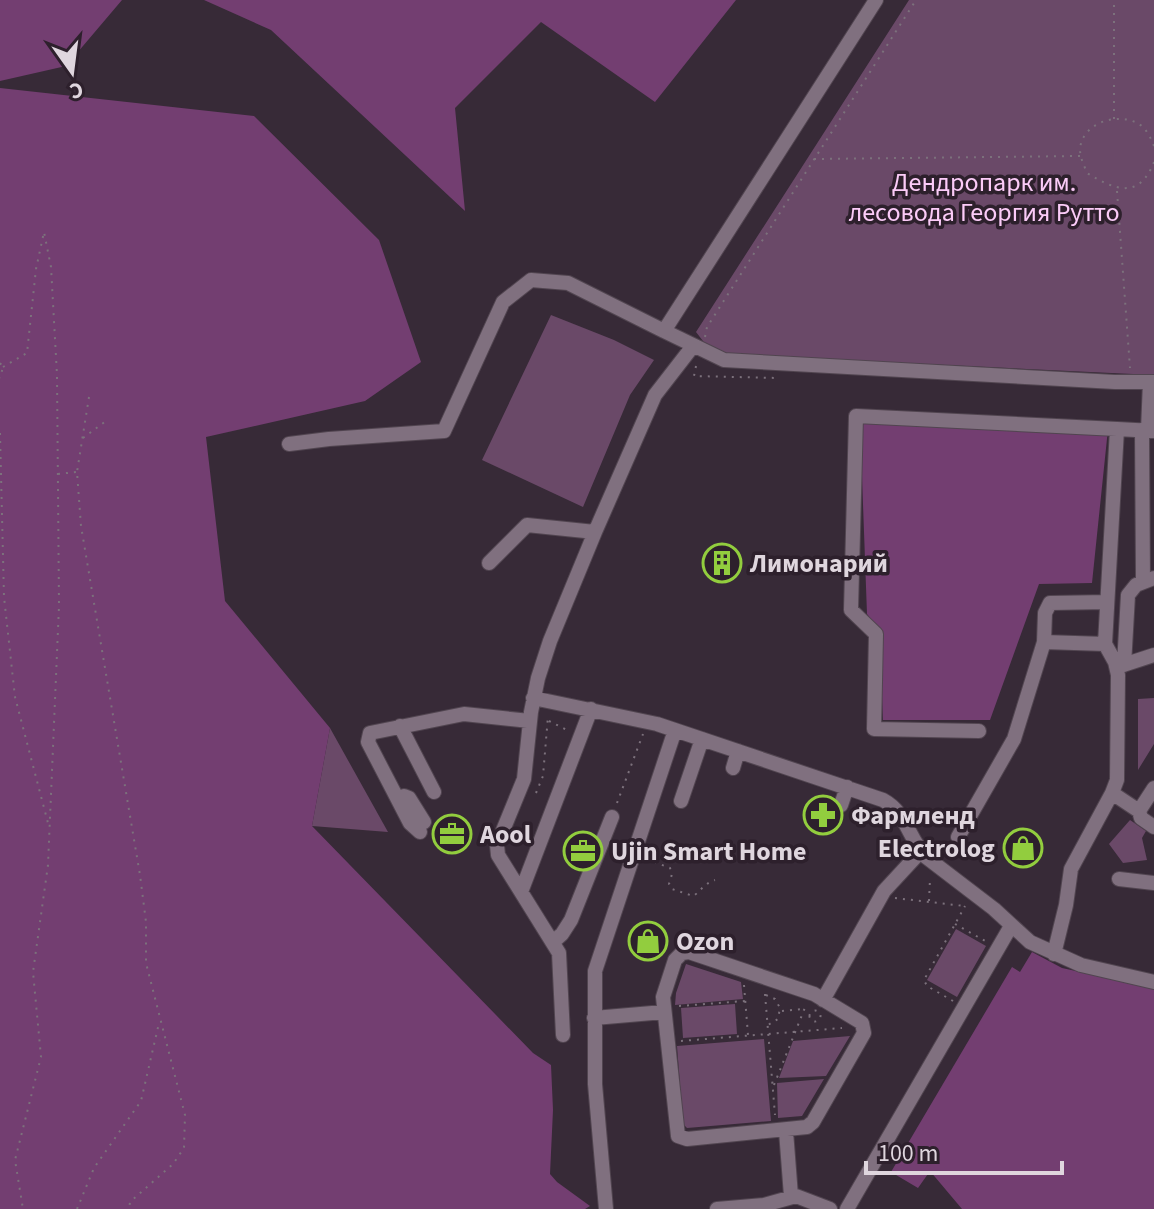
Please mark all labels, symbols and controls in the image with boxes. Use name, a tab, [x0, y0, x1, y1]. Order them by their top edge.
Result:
north arrow	[32, 32, 112, 112]
text: С	[66, 73, 87, 108]
park label: Дендропарк им. лесовода Георгия Рутто	[848, 164, 1120, 231]
building icon: Лимонарий	[701, 542, 743, 584]
place label: Лимонарий	[749, 545, 888, 582]
pharmacy icon: Фармленд	[802, 794, 844, 836]
place label: Фармленд	[851, 797, 975, 834]
office icon: Aool	[431, 813, 473, 855]
place label: Aool	[479, 816, 532, 853]
shop icon: Electrolog	[1002, 827, 1044, 869]
office icon: Ujin Smart Home	[562, 830, 604, 872]
place label: Electrolog	[878, 830, 995, 867]
place label: Ujin Smart Home	[611, 833, 806, 870]
shop icon: Ozon	[627, 920, 669, 962]
place label: Ozon	[676, 923, 734, 960]
scale bar	[866, 1125, 1062, 1175]
text: 100 m	[878, 1136, 938, 1171]

